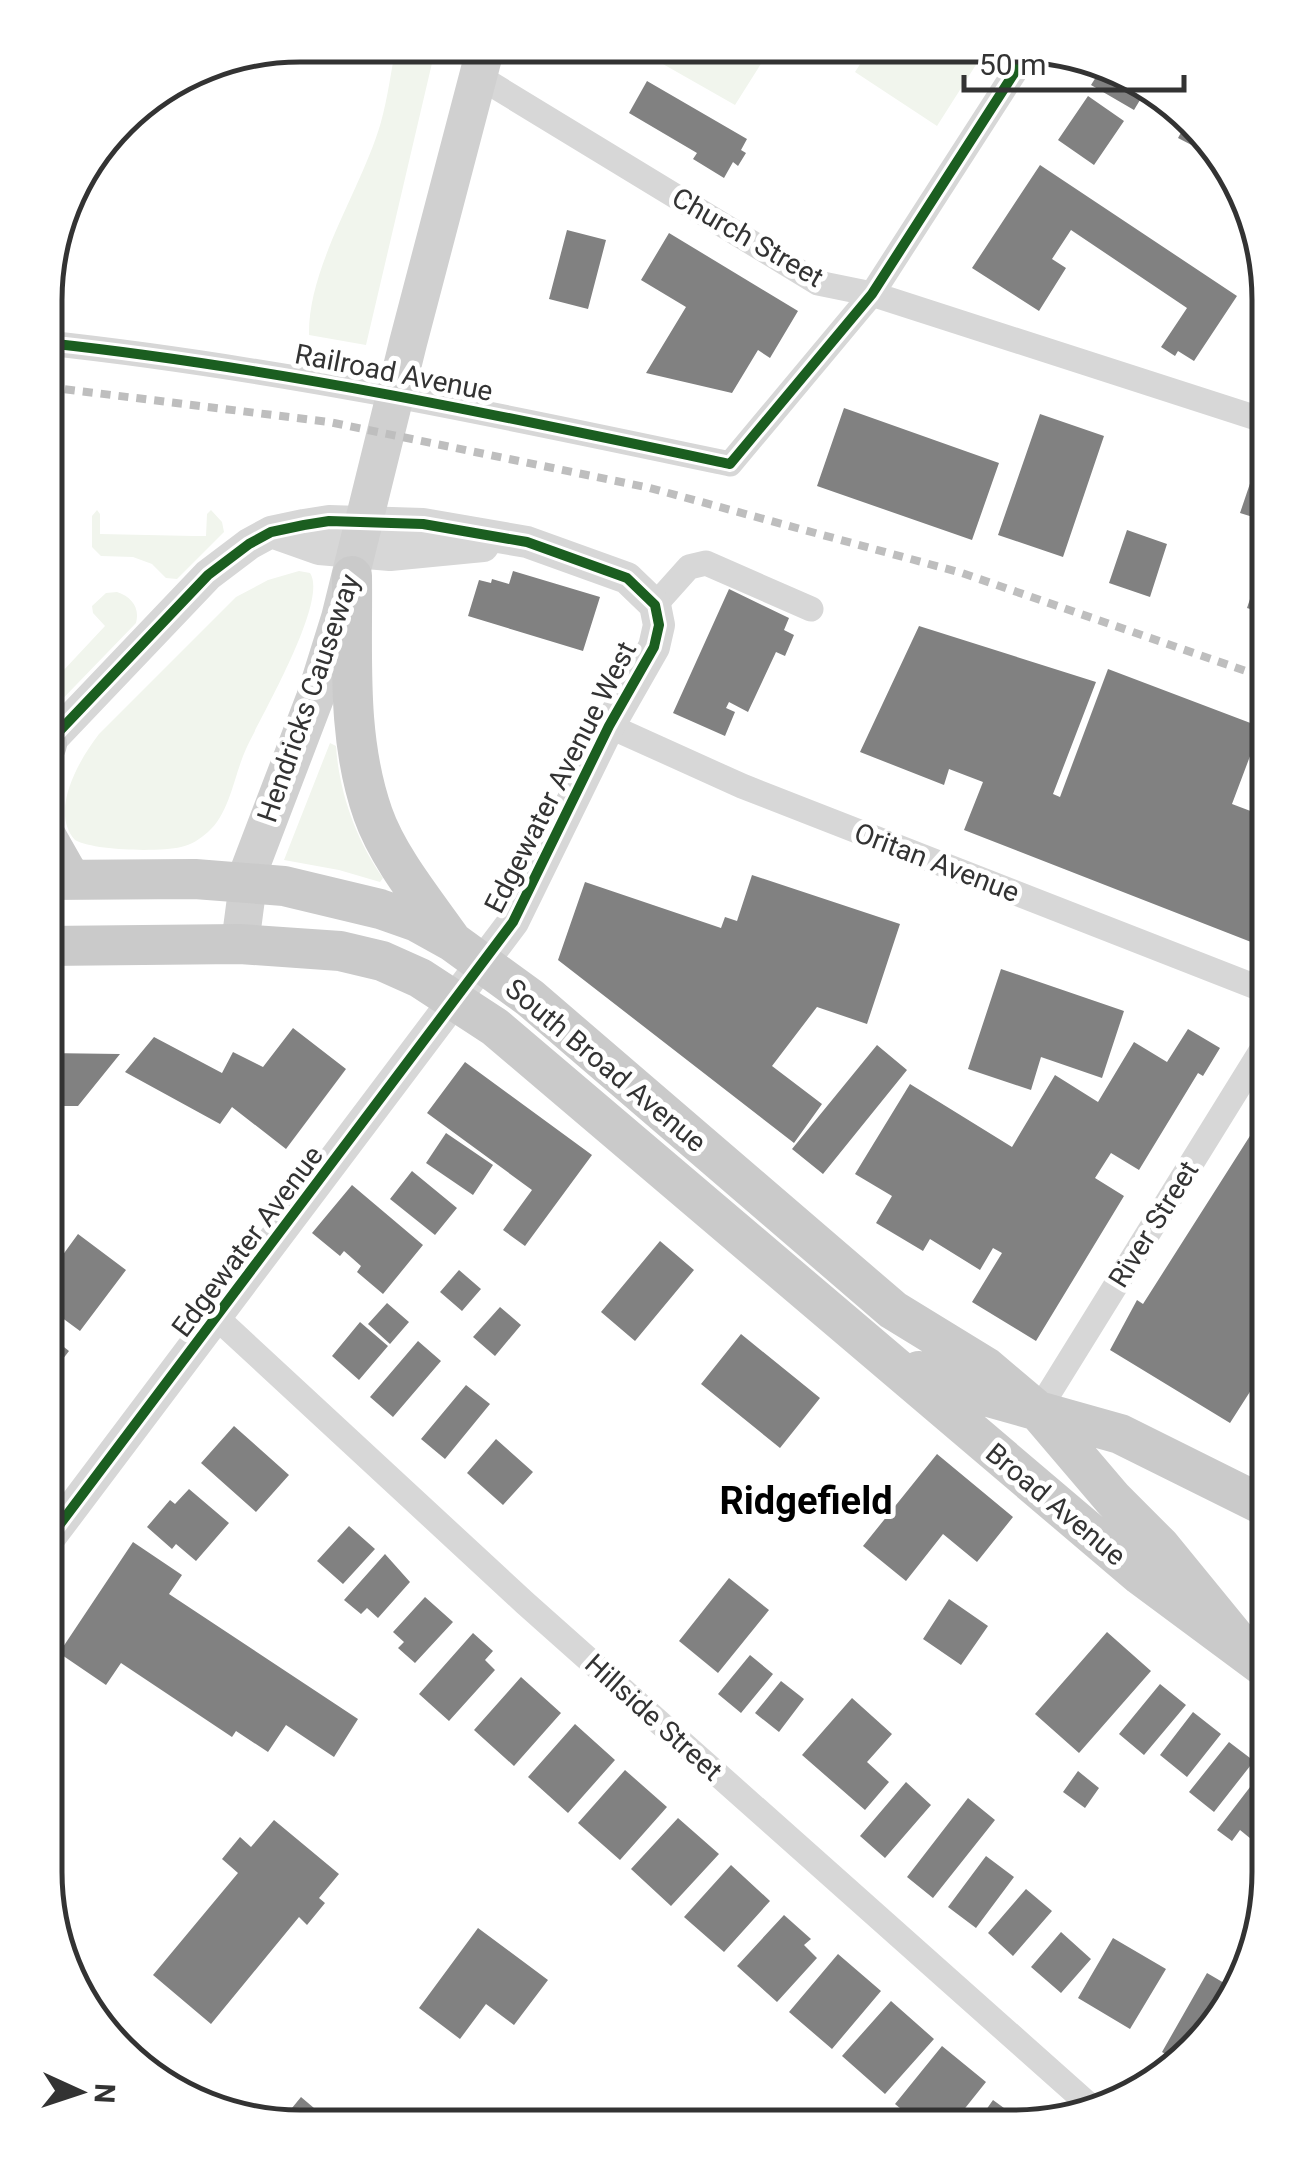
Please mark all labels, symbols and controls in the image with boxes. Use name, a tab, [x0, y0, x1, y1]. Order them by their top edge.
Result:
scale bar	[964, 30, 1184, 92]
text: 50 m	[979, 47, 1046, 82]
street label: Church Street	[666, 181, 829, 294]
street label: Railroad Avenue	[292, 337, 496, 408]
street label: Hendricks Causeway	[251, 570, 366, 827]
street label: Edgewater Avenue West	[478, 636, 643, 918]
street label: Oritan Avenue	[850, 816, 1024, 909]
street label: South Broad Avenue	[499, 972, 713, 1159]
street label: Edgewater Avenue	[165, 1139, 330, 1343]
street label: River Street	[1102, 1155, 1205, 1293]
street label: Broad Avenue	[979, 1436, 1132, 1572]
district label: Ridgefield	[719, 1479, 893, 1523]
street label: Hillside Street	[578, 1647, 729, 1788]
north arrow	[30, 2042, 130, 2142]
text: N	[87, 2083, 121, 2104]

